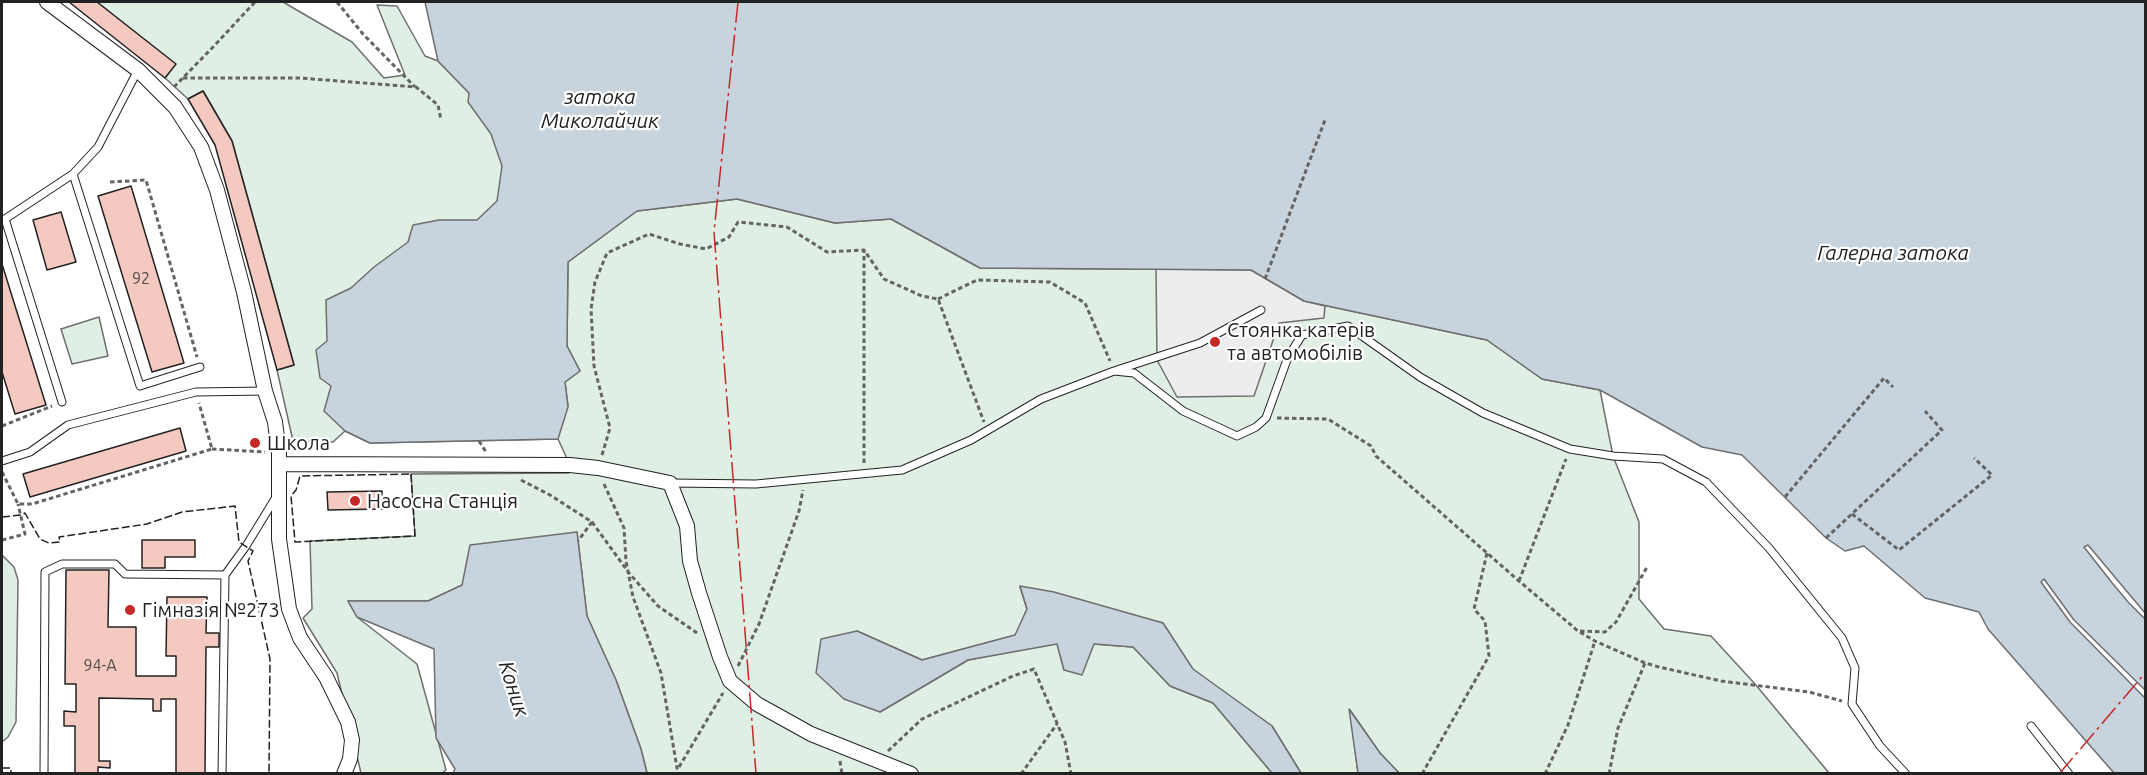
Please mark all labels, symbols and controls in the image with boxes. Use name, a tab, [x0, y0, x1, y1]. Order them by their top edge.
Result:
water label: затока Миколайчик	[541, 84, 659, 134]
water label: Галерна затока	[1817, 240, 1969, 266]
house number: 92	[132, 269, 150, 289]
place label: Стоянка катерів та автомобілів	[1227, 318, 1375, 365]
marker: Стоянка катерів та автомобілів	[1208, 335, 1222, 349]
place label: Школа	[267, 431, 330, 455]
marker: Школа	[248, 436, 262, 450]
place label: Насосна Станція	[367, 489, 518, 513]
marker: Насосна Станція	[348, 494, 362, 508]
place label: Гімназія №273	[142, 598, 280, 622]
marker: Гімназія №273	[123, 603, 137, 617]
house number: 94-А	[83, 656, 117, 676]
water label: Коник	[493, 658, 535, 720]

